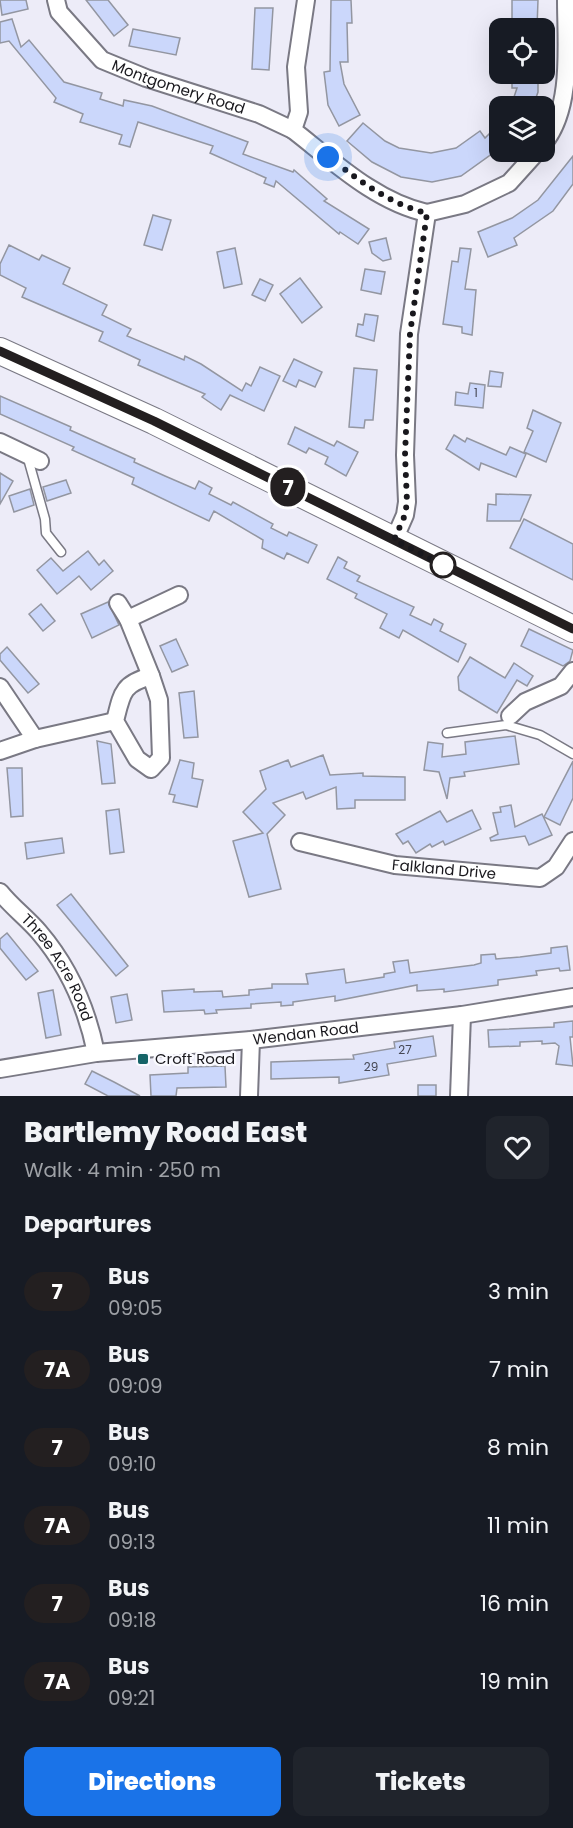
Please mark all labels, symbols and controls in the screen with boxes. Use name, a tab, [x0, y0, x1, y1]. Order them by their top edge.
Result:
map controls	[489, 18, 555, 162]
button: locate	[489, 18, 555, 84]
street label: Montgomery Road	[109, 54, 248, 119]
button: layers	[489, 96, 555, 162]
your location	[313, 142, 343, 172]
house number: 1	[474, 384, 478, 401]
line badge: 7	[268, 468, 308, 506]
text: 7	[282, 473, 294, 502]
unlabelled marker	[430, 552, 456, 578]
street label: Falkland Drive	[391, 854, 497, 884]
street label: Three Acre Road	[17, 909, 98, 1024]
street label: Wendan Road	[252, 1016, 360, 1050]
house number: 27	[398, 1041, 412, 1058]
place label: Croft Road	[155, 1048, 235, 1069]
marker: Croft Road	[136, 1052, 150, 1066]
house number: 29	[364, 1058, 378, 1075]
text: Bartlemy Road East	[24, 1113, 307, 1152]
button: heart	[486, 1116, 549, 1179]
text: Walk · 4 min · 250 m	[24, 1156, 221, 1184]
text: Departures	[24, 1209, 152, 1240]
text: Bus	[108, 1261, 150, 1292]
text: 3 min	[488, 1276, 549, 1307]
text: 7	[51, 1277, 63, 1306]
text: 09:05	[108, 1294, 163, 1322]
text: Bus	[108, 1339, 150, 1370]
text: 7 min	[489, 1354, 549, 1385]
text: 7A	[44, 1355, 70, 1384]
text: 09:09	[108, 1372, 163, 1400]
text: Bus	[108, 1417, 150, 1448]
text: 8 min	[487, 1432, 549, 1463]
text: 7	[51, 1433, 63, 1462]
text: 09:10	[108, 1450, 156, 1478]
text: Bus	[108, 1495, 150, 1526]
text: 11 min	[487, 1510, 549, 1541]
text: 7A	[44, 1511, 70, 1540]
text: 09:13	[108, 1528, 156, 1556]
text: Bus	[108, 1573, 150, 1604]
text: 16 min	[480, 1588, 549, 1619]
text: 7	[51, 1589, 63, 1618]
text: 09:18	[108, 1606, 156, 1634]
text: Bus	[108, 1651, 150, 1682]
text: 19 min	[480, 1666, 549, 1697]
text: 7A	[44, 1667, 70, 1696]
text: 09:21	[108, 1684, 155, 1712]
button: Directions	[24, 1747, 281, 1816]
button: Tickets	[293, 1747, 549, 1816]

